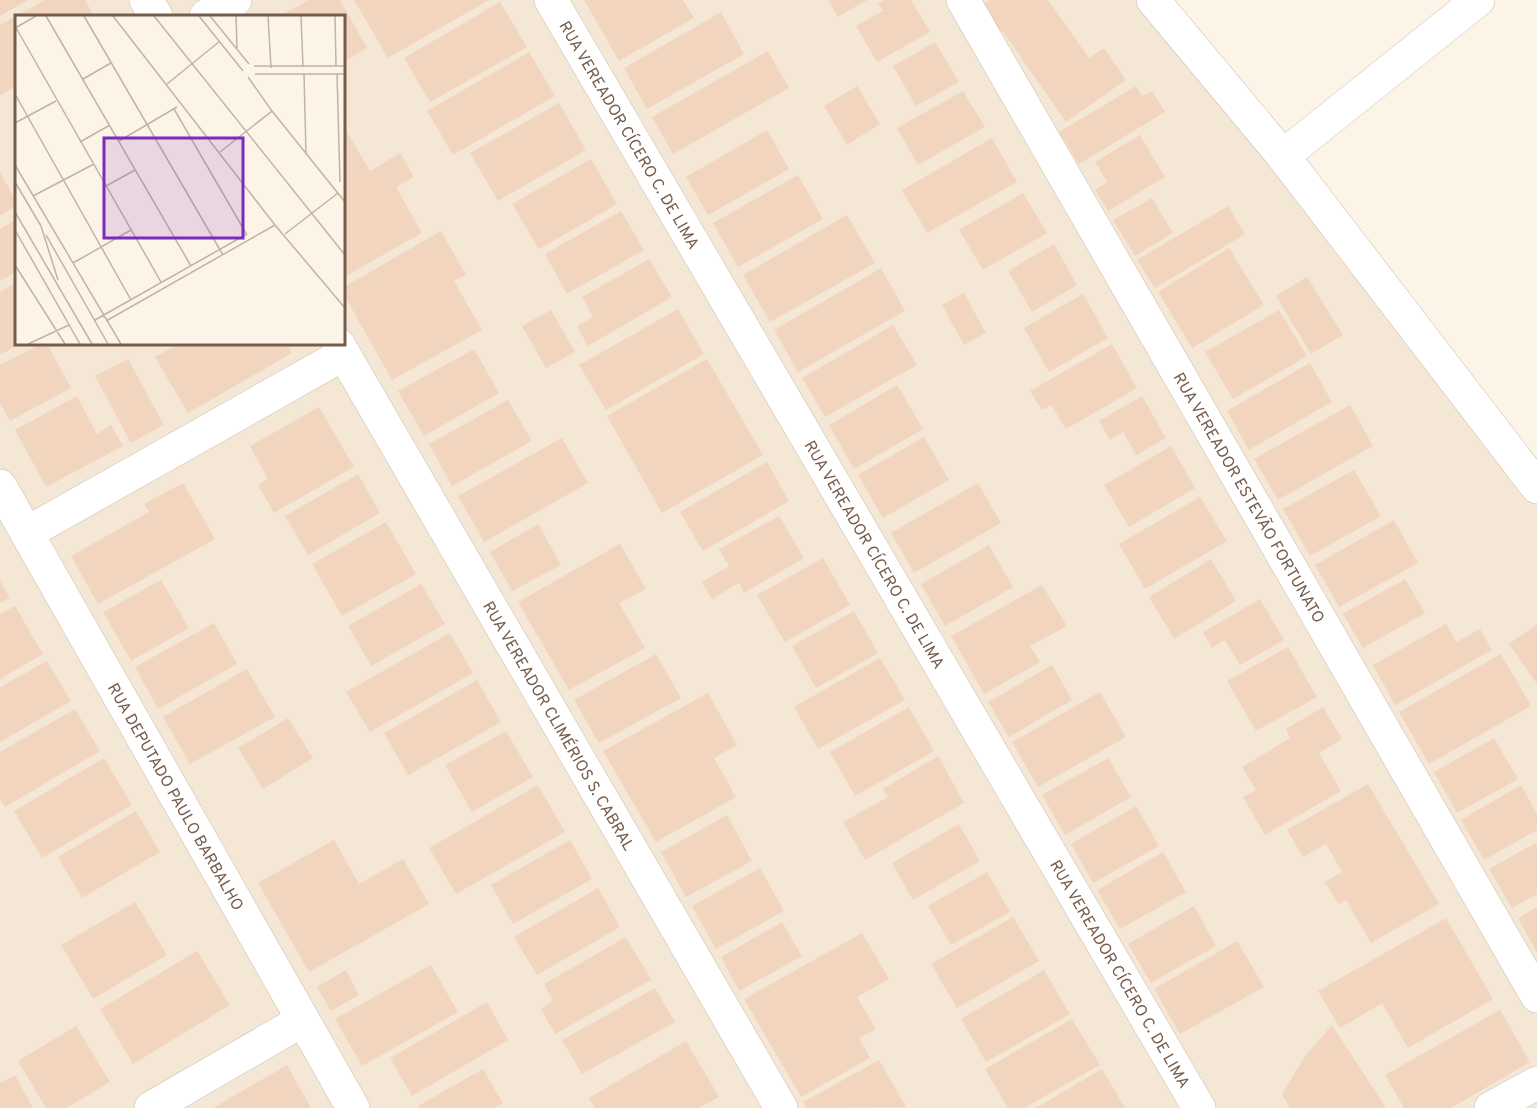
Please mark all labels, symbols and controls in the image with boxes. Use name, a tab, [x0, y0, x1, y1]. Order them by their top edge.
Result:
inset map	[15, 15, 345, 345]
street label: RUA VEREADOR CÍCERO C. DE LIMA	[553, 18, 703, 254]
street label: RUA VEREADOR ESTEVÃO FORTUNATO	[1168, 370, 1328, 627]
street label: RUA VEREADOR CÍCERO C. DE LIMA	[799, 437, 948, 673]
street label: RUA VEREADOR CLIMÉRIOS S. CABRAL	[477, 598, 638, 855]
street label: RUA DEPUTADO PAULO BARBALHO	[102, 680, 247, 915]
street label: RUA VEREADOR CÍCERO C. DE LIMA	[1044, 857, 1193, 1093]

